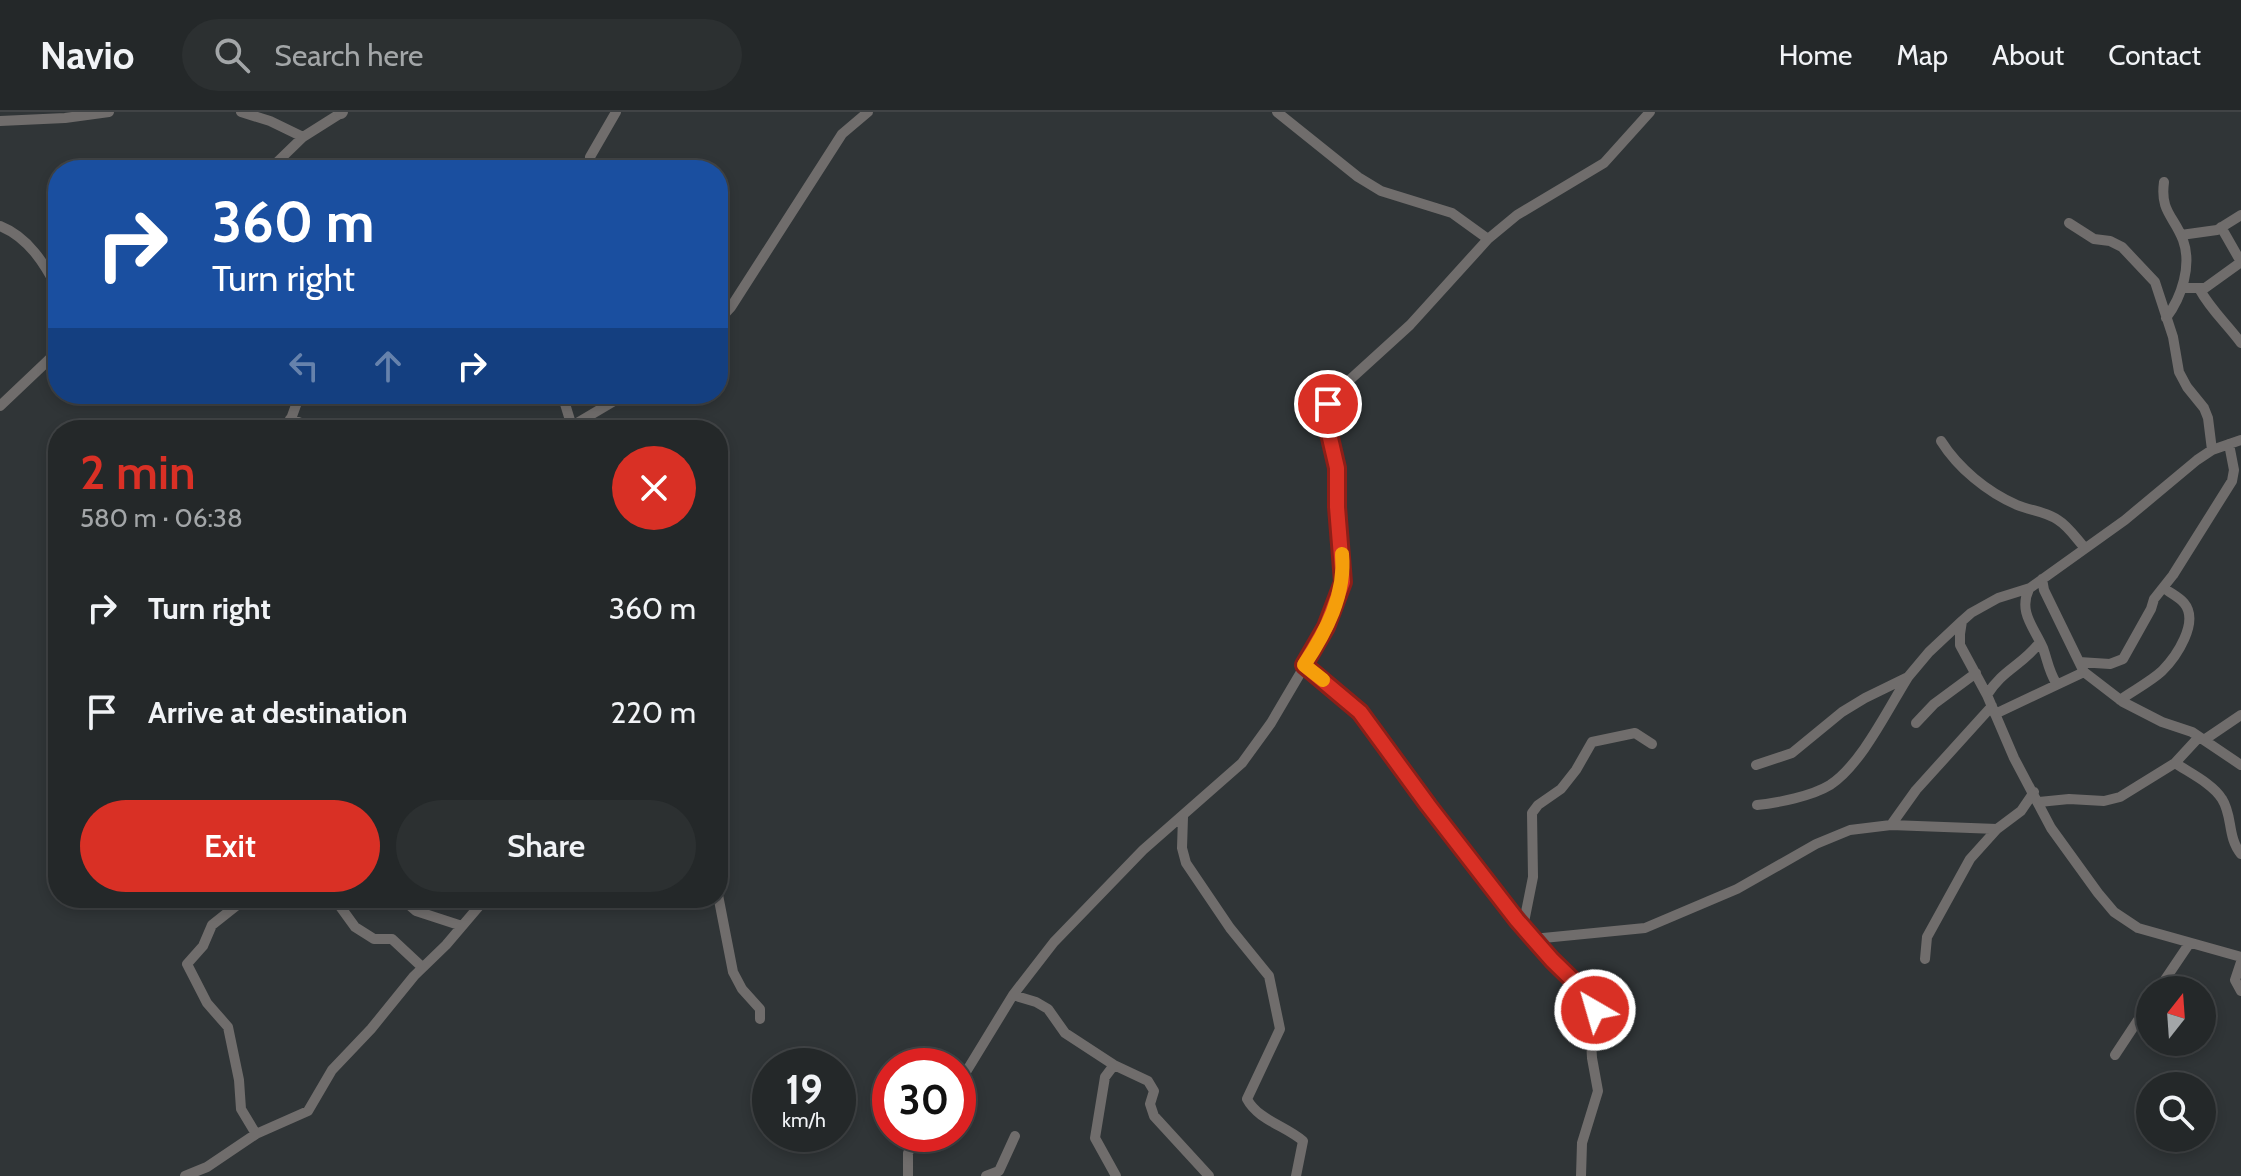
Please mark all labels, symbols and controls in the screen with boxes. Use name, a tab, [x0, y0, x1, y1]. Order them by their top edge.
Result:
search box	[182, 19, 742, 91]
text: Navio	[40, 32, 134, 79]
icon: search	[210, 33, 254, 77]
text: Search here	[274, 37, 423, 74]
text: Home	[1779, 38, 1852, 72]
text: Map	[1896, 38, 1948, 72]
text: About	[1992, 38, 2064, 72]
text: Contact	[2108, 38, 2201, 72]
text: 360 m	[212, 188, 374, 256]
icon: right	[80, 192, 184, 296]
text: Turn right	[212, 256, 355, 300]
icon: left	[282, 344, 326, 388]
icon: ahead	[366, 344, 410, 388]
icon: right	[450, 344, 494, 388]
pin	[1294, 370, 1362, 438]
icon: arrive	[1306, 382, 1350, 426]
text: 2 min	[80, 443, 196, 501]
button: close	[612, 446, 696, 530]
text: 580 m · 06:38	[80, 502, 243, 534]
icon: right	[80, 586, 124, 630]
text: Turn right	[148, 590, 271, 627]
text: 360 m	[609, 590, 696, 627]
icon: arrive	[80, 690, 124, 734]
text: Arrive at destination	[148, 694, 408, 731]
text: 220 m	[611, 694, 696, 731]
button: Exit	[80, 800, 380, 892]
button: Share	[396, 800, 696, 892]
position arrow	[1553, 968, 1637, 1052]
north arrow	[2136, 976, 2216, 1056]
map controls	[2136, 976, 2216, 1152]
speed limit sign: 30	[872, 1048, 976, 1152]
text: 19	[785, 1065, 823, 1114]
button: search	[2136, 1072, 2216, 1152]
text: km/h	[782, 1108, 826, 1132]

